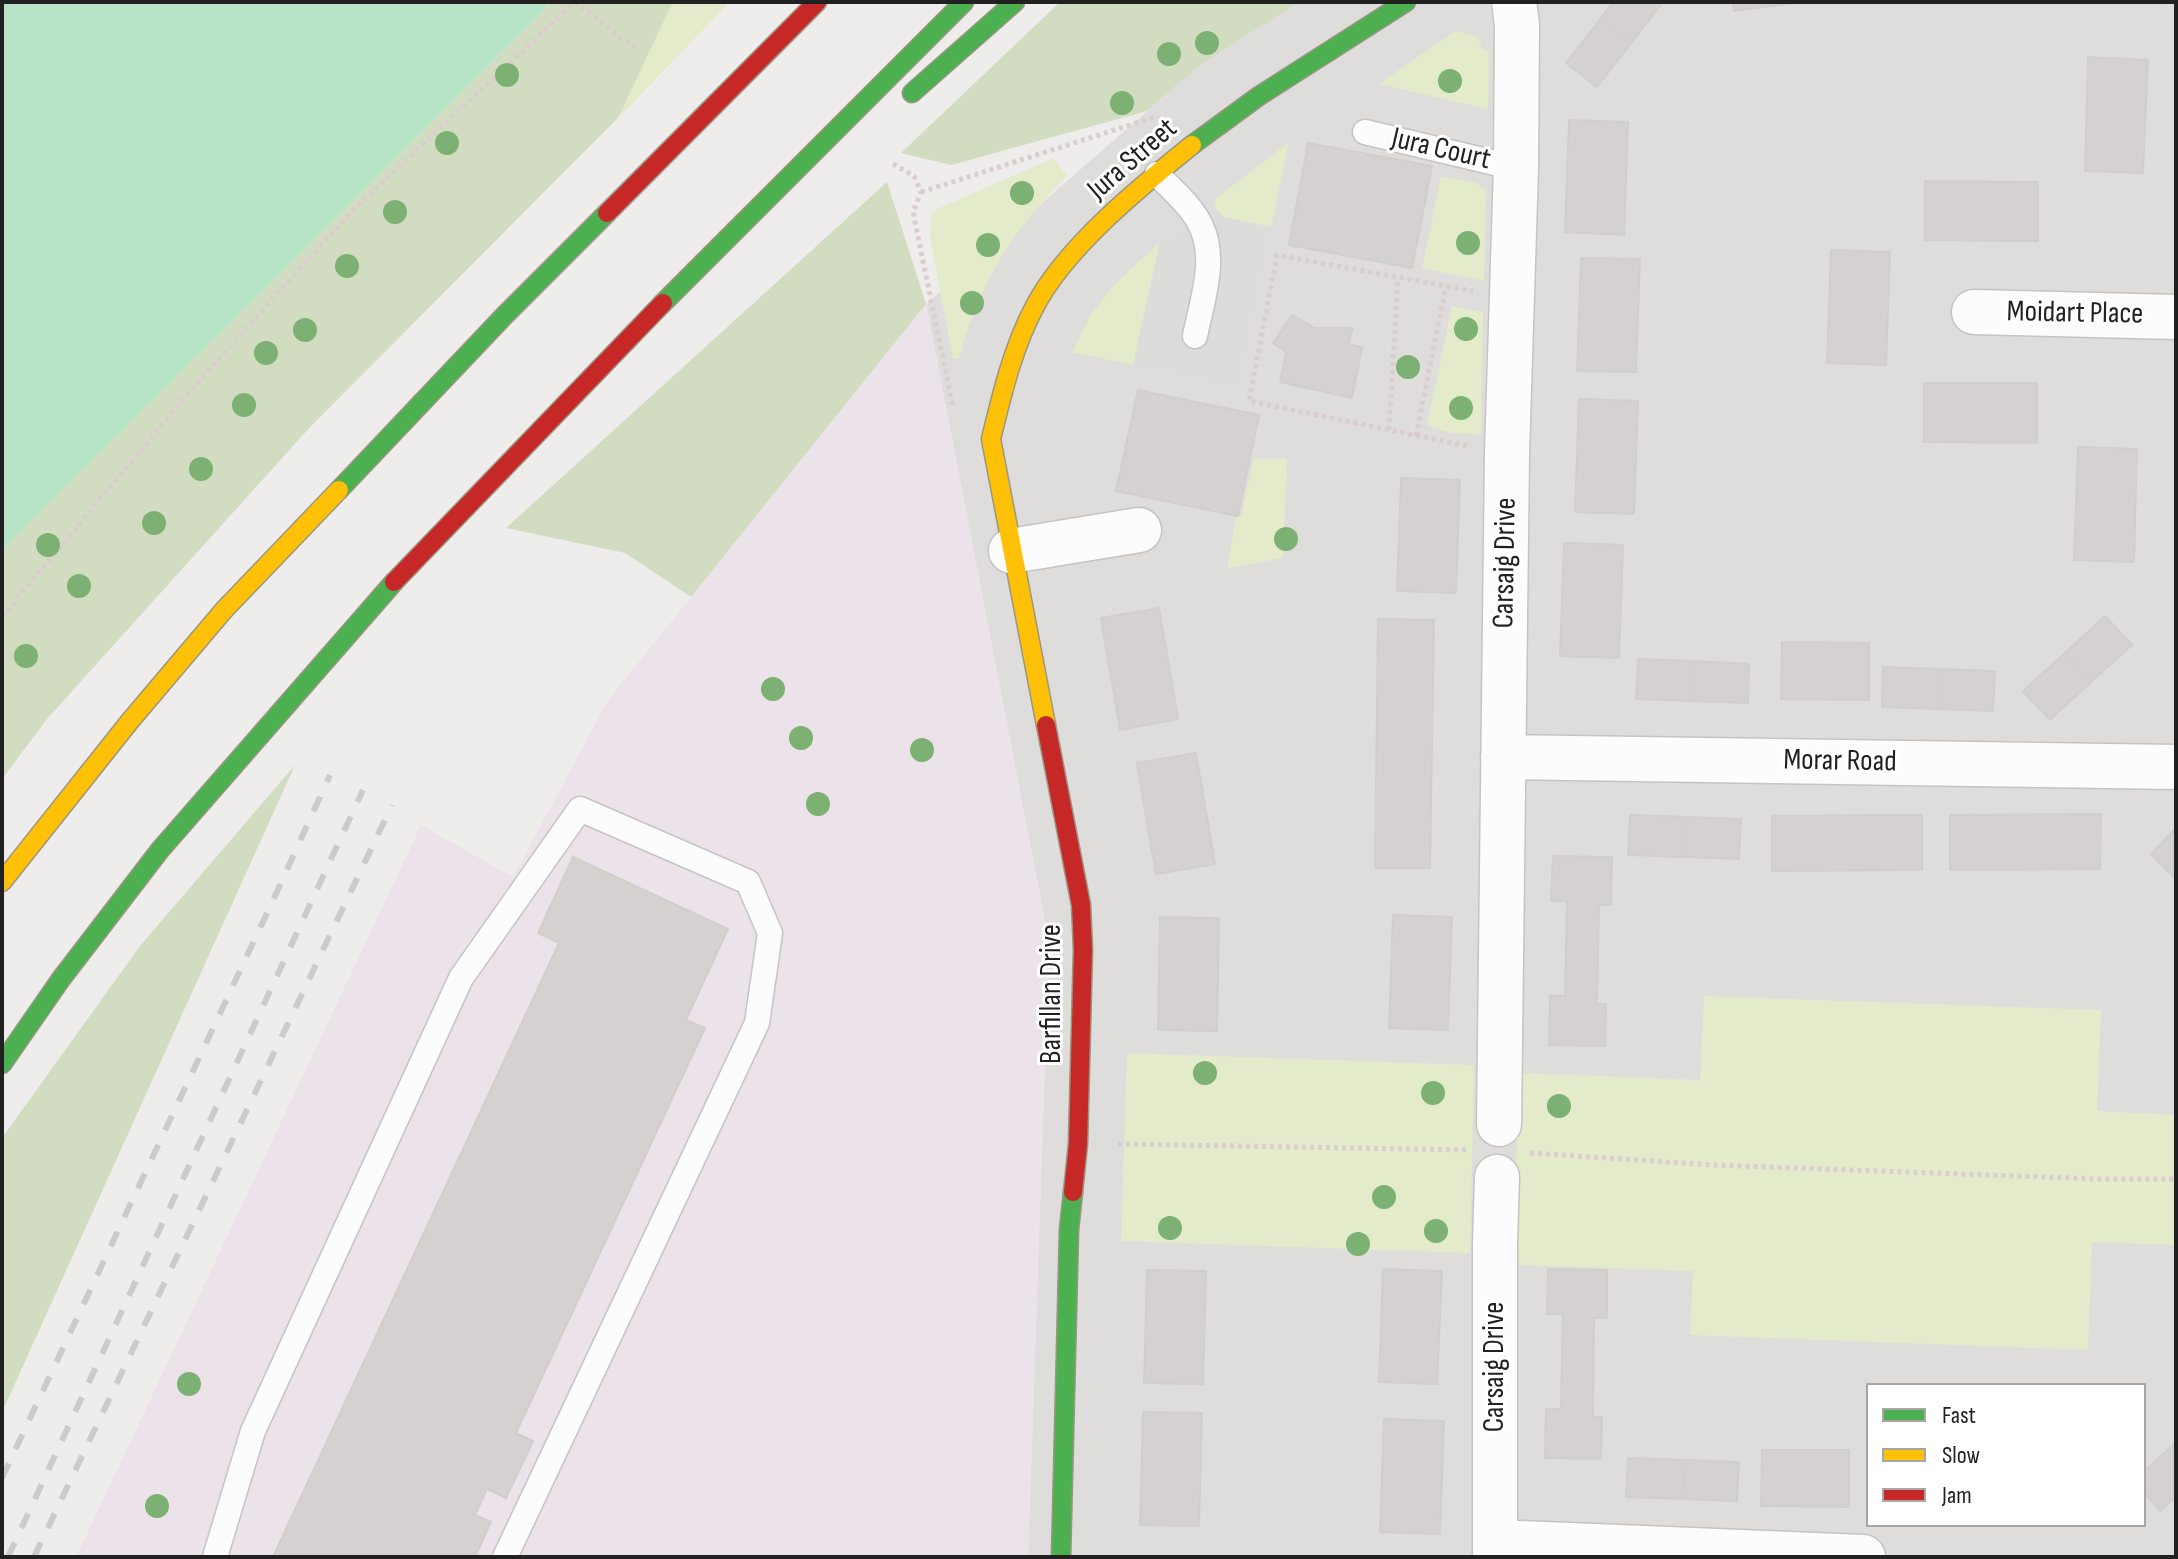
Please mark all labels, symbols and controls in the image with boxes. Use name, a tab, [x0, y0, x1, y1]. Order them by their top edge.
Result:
street label: Jura Street	[1081, 111, 1185, 209]
street label: Jura Court	[1388, 121, 1494, 179]
street label: Moidart Place	[2006, 295, 2144, 333]
street label: Carsaig Drive	[1487, 497, 1525, 629]
street label: Morar Road	[1783, 743, 1897, 781]
street label: Barfillan Drive	[1034, 924, 1070, 1064]
street label: Carsaig Drive	[1477, 1302, 1513, 1432]
legend	[1866, 1383, 2146, 1527]
text: Fast	[1942, 1401, 1976, 1430]
text: Slow	[1942, 1441, 1980, 1470]
text: Jam	[1942, 1481, 1972, 1510]

